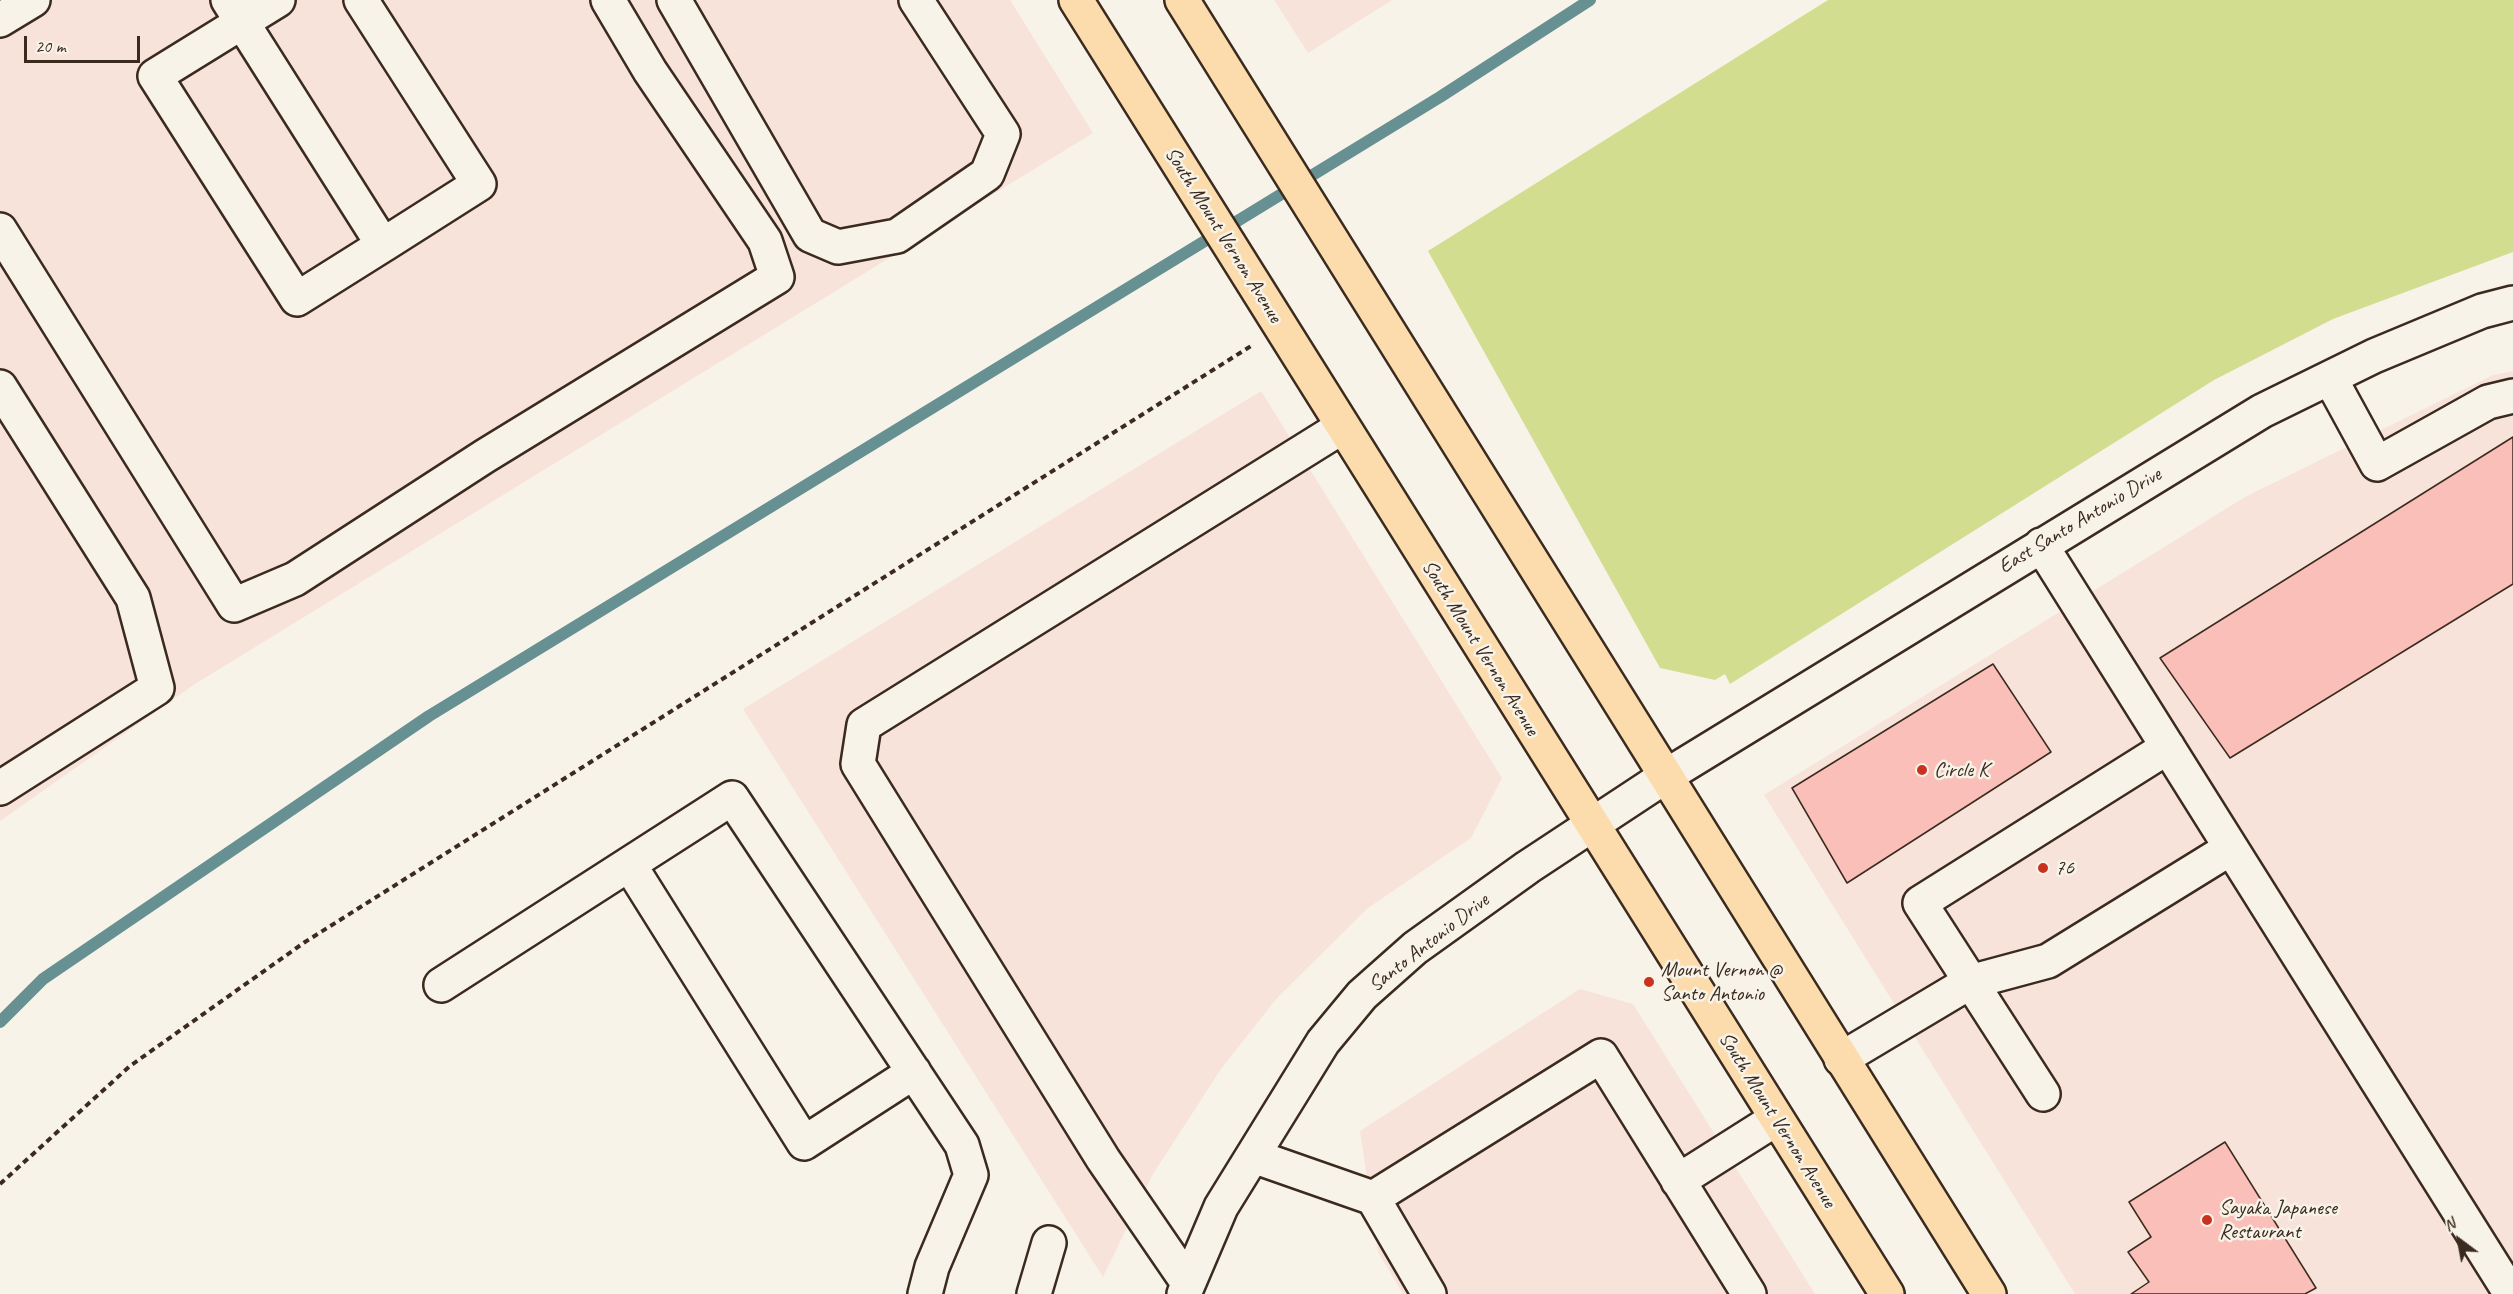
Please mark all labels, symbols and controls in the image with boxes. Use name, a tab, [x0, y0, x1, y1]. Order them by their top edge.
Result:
scale bar	[27, 24, 142, 62]
text: 20 m	[35, 35, 66, 57]
street label: South Mount Vernon Avenue	[1159, 143, 1287, 327]
street label: East Santo Antonio Drive	[1994, 462, 2166, 580]
street label: South Mount Vernon Avenue	[1416, 556, 1544, 740]
place label: Circle K	[1934, 757, 1989, 783]
marker: Circle K	[1915, 763, 1929, 777]
place label: 76	[2055, 855, 2074, 881]
marker: 76	[2036, 861, 2050, 875]
street label: Santo Antonio Drive	[1364, 888, 1494, 998]
place label: Mount Vernon @ Santo Antonio	[1661, 957, 1782, 1007]
marker: Mount Vernon @ Santo Antonio	[1642, 975, 1656, 989]
street label: South Mount Vernon Avenue	[1713, 1028, 1841, 1212]
place label: Sayaka Japanese Restaurant	[2219, 1195, 2337, 1245]
north arrow	[2429, 1210, 2489, 1270]
marker: Sayaka Japanese Restaurant	[2200, 1213, 2214, 1227]
text: N	[2440, 1214, 2459, 1236]

